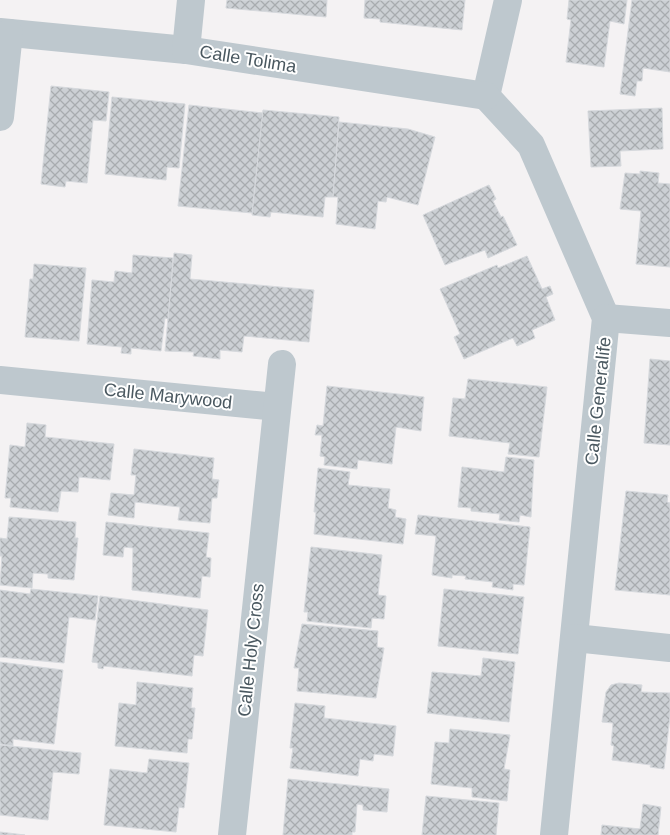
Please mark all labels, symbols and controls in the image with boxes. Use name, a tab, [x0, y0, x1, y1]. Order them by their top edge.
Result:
street label: Calle Tolima	[198, 41, 299, 77]
street label: Calle Generalife	[581, 336, 615, 466]
street label: Calle Marywood	[103, 379, 233, 413]
street label: Calle Holy Cross	[234, 582, 268, 718]

